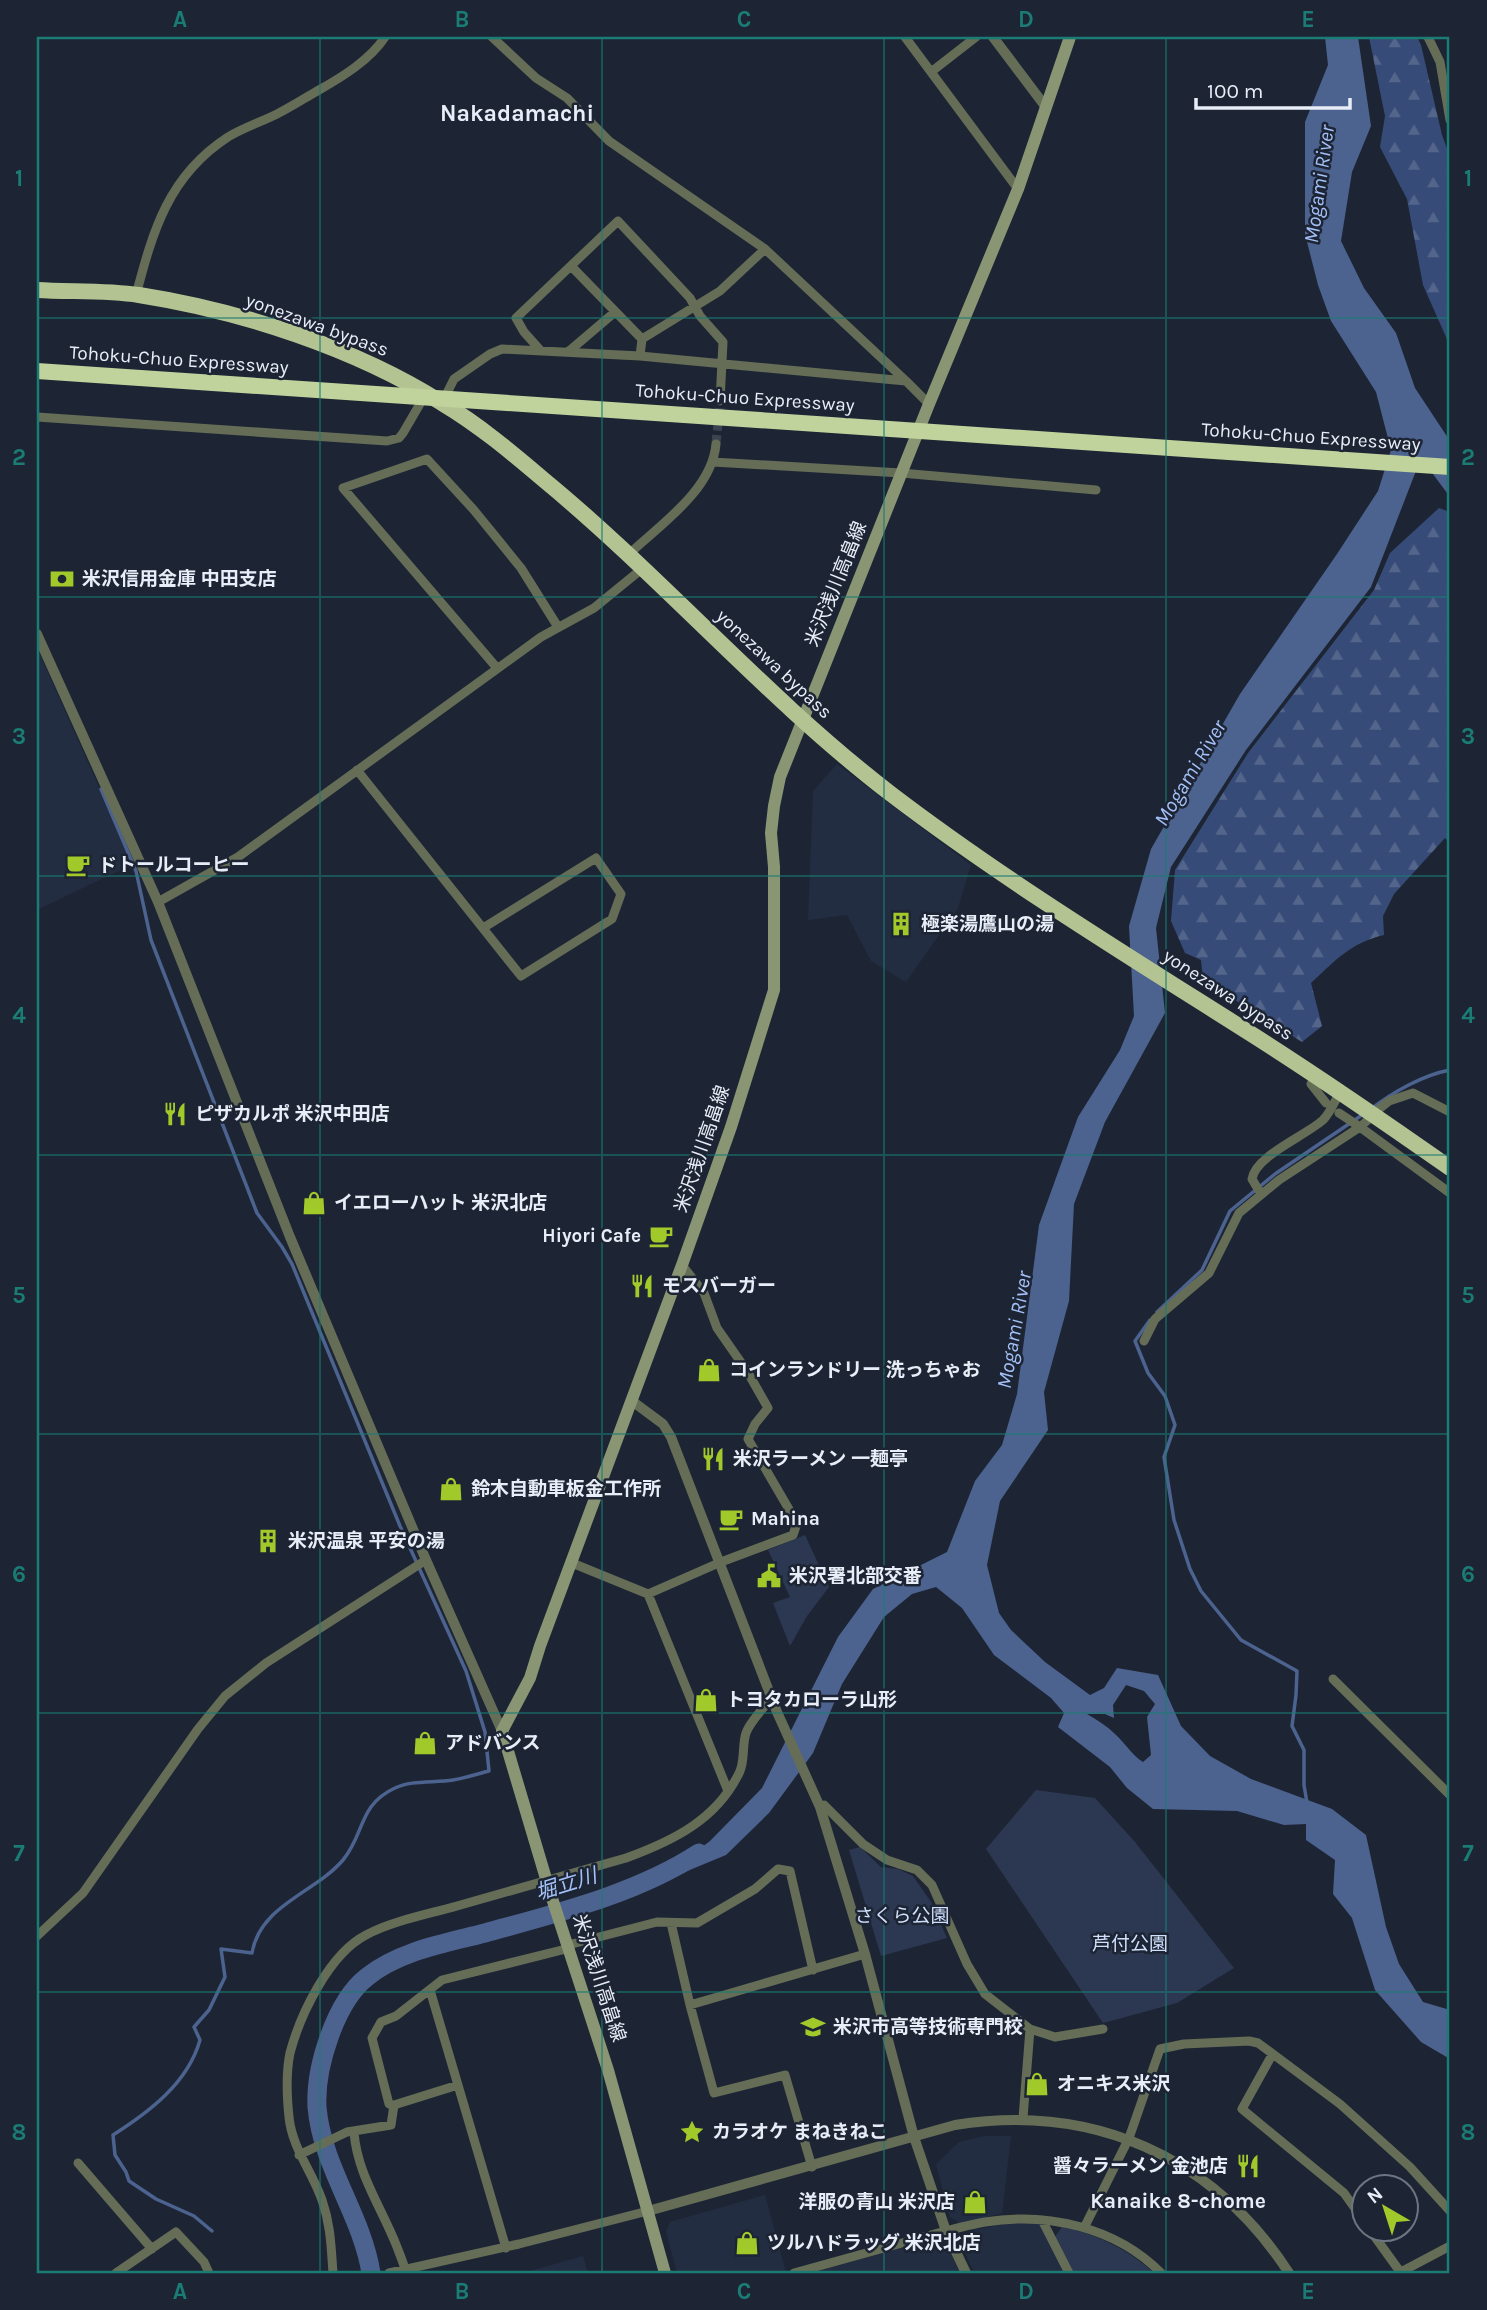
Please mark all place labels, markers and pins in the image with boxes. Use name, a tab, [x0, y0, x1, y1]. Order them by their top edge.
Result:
bank icon: 米沢信用金庫 中田支店	[48, 565, 76, 593]
place label: 米沢信用金庫 中田支店	[82, 568, 277, 590]
cafe icon: ドトールコーヒー	[64, 851, 92, 879]
place label: ドトールコーヒー	[98, 854, 250, 876]
building icon: 極楽湯鷹山の湯	[887, 910, 915, 938]
place label: 極楽湯鷹山の湯	[921, 913, 1054, 935]
restaurant icon: ピザカルポ 米沢中田店	[161, 1100, 189, 1128]
place label: ピザカルポ 米沢中田店	[195, 1103, 390, 1125]
shop icon: イエローハット 米沢北店	[300, 1189, 328, 1217]
place label: イエローハット 米沢北店	[334, 1192, 547, 1214]
cafe icon: Hiyori Cafe	[647, 1222, 675, 1250]
place label: Hiyori Cafe	[542, 1225, 641, 1247]
restaurant icon: モスバーガー	[628, 1272, 656, 1300]
place label: モスバーガー	[662, 1275, 776, 1297]
shop icon: コインランドリー 洗っちゃお	[695, 1356, 723, 1384]
place label: コインランドリー 洗っちゃお	[729, 1359, 981, 1381]
restaurant icon: 米沢ラーメン 一麺亭	[699, 1445, 727, 1473]
place label: 米沢ラーメン 一麺亭	[733, 1448, 908, 1470]
shop icon: 鈴木自動車板金工作所	[437, 1475, 465, 1503]
place label: 鈴木自動車板金工作所	[471, 1478, 661, 1500]
cafe icon: Mahina	[717, 1505, 745, 1533]
place label: Mahina	[751, 1508, 820, 1530]
building icon: 米沢温泉 平安の湯	[254, 1527, 282, 1555]
place label: 米沢温泉 平安の湯	[288, 1530, 445, 1552]
public building icon: 米沢署北部交番	[755, 1562, 783, 1590]
place label: 米沢署北部交番	[789, 1565, 922, 1587]
shop icon: トヨタカローラ山形	[692, 1686, 720, 1714]
place label: トヨタカローラ山形	[726, 1689, 897, 1711]
shop icon: アドバンス	[411, 1729, 439, 1757]
place label: アドバンス	[445, 1732, 541, 1754]
school or university icon: 米沢市高等技術専門校	[799, 2013, 827, 2041]
place label: 米沢市高等技術専門校	[833, 2016, 1023, 2038]
shop icon: オニキス米沢	[1023, 2070, 1051, 2098]
place label: オニキス米沢	[1057, 2073, 1170, 2095]
place icon: カラオケ まねきねこ	[678, 2118, 706, 2146]
place label: カラオケ まねきねこ	[712, 2121, 888, 2143]
restaurant icon: 醤々ラーメン 金池店	[1234, 2152, 1262, 2180]
place label: 醤々ラーメン 金池店	[1053, 2155, 1228, 2177]
shop icon: 洋服の青山 米沢店	[961, 2188, 989, 2216]
place label: 洋服の青山 米沢店	[798, 2191, 955, 2213]
shop icon: ツルハドラッグ 米沢北店	[733, 2229, 761, 2257]
place label: ツルハドラッグ 米沢北店	[767, 2232, 981, 2254]

